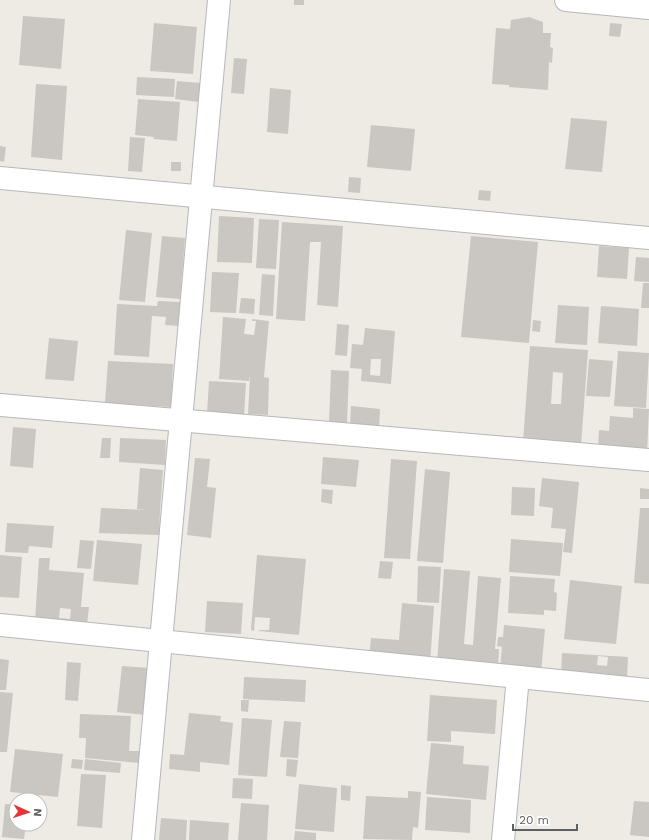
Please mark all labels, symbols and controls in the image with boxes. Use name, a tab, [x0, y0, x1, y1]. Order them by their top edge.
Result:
north arrow	[8, 792, 48, 832]
scale bar	[513, 806, 577, 832]
text: N	[31, 808, 44, 817]
text: 20 m	[519, 813, 549, 827]

